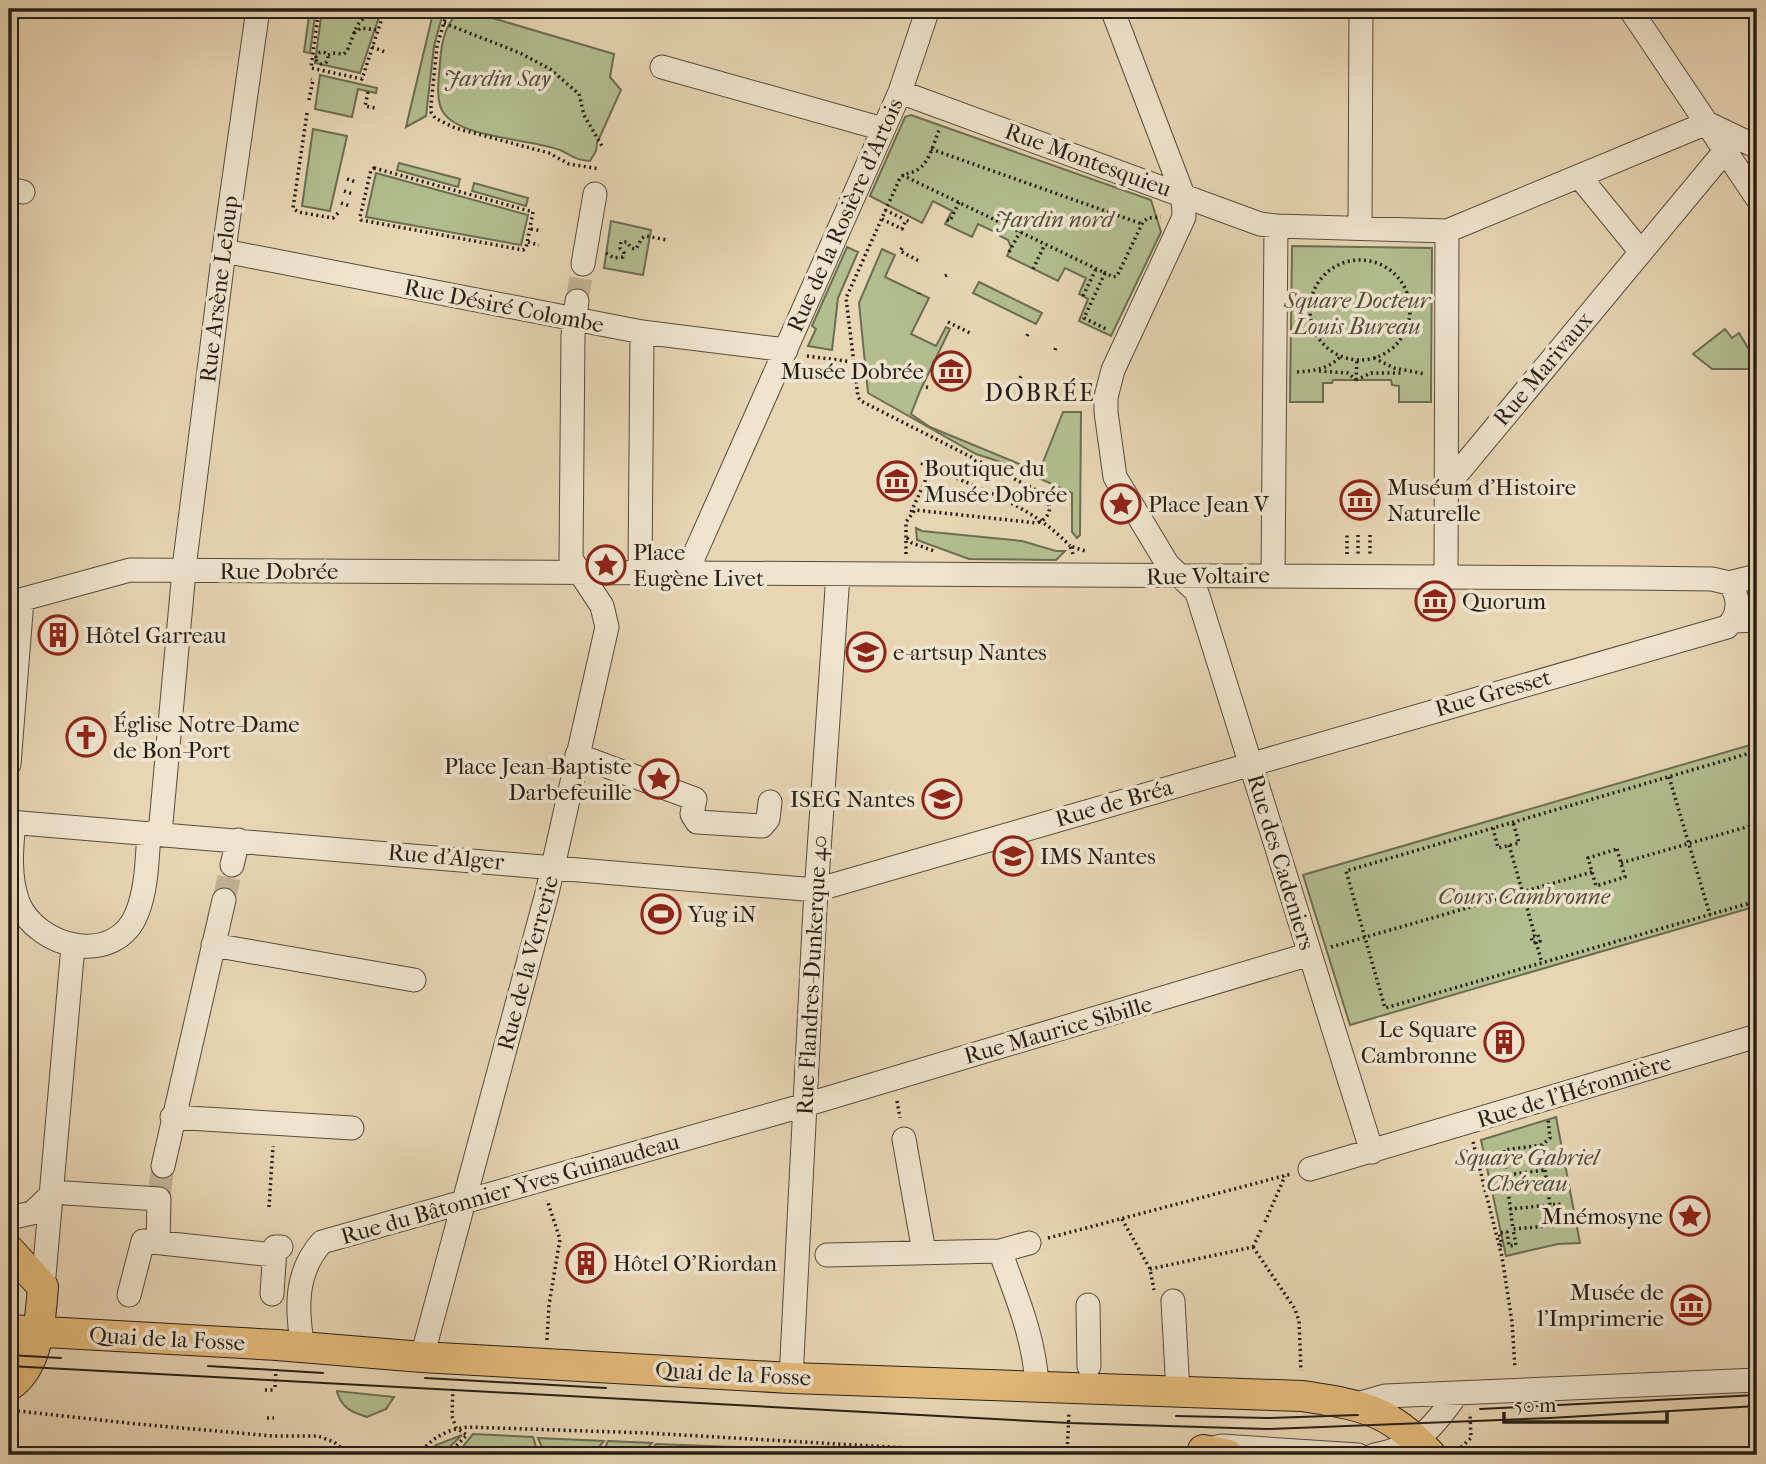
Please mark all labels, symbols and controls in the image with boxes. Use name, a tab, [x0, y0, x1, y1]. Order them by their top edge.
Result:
park label: Jardin Say	[444, 65, 551, 92]
street label: Rue de la Rosière d'Artois	[781, 94, 909, 336]
street label: Rue Montesquieu	[1001, 117, 1175, 203]
street label: Rue Arsène Leloup	[194, 194, 244, 384]
park label: Jardin nord	[995, 206, 1116, 233]
street label: Rue Désiré Colombe	[402, 273, 606, 339]
park label: Square Docteur Louis Bureau	[1283, 287, 1432, 340]
street label: Rue Marivaux	[1488, 307, 1598, 431]
museum icon: Musée Dobrée	[930, 350, 972, 392]
place label: Musée Dobrée	[781, 358, 924, 385]
district label: DOBRÉE	[984, 378, 1096, 407]
place label: Boutique du Musée Dobrée	[924, 455, 1067, 508]
museum icon: Boutique du Musée Dobrée	[876, 460, 918, 502]
place label: Muséum d'Histoire Naturelle	[1387, 474, 1576, 527]
museum icon: Muséum d'Histoire Naturelle	[1339, 479, 1381, 521]
place icon: Place Jean V	[1100, 483, 1142, 525]
place label: Place Jean V	[1148, 491, 1270, 518]
place label: Place Eugène Livet	[633, 539, 764, 592]
place icon: Place Eugène Livet	[585, 544, 627, 586]
street label: Rue Dobrée	[220, 558, 338, 585]
street label: Rue Voltaire	[1146, 561, 1270, 591]
museum icon: Quorum	[1414, 580, 1456, 622]
place label: Quorum	[1462, 588, 1546, 615]
building icon: Hôtel Garreau	[37, 614, 79, 656]
place label: Hôtel Garreau	[85, 622, 227, 649]
school or university icon: e-artsup Nantes	[845, 631, 887, 673]
place label: e-artsup Nantes	[893, 639, 1047, 666]
street label: Rue Gresset	[1432, 664, 1554, 722]
place label: Église Notre-Dame de Bon-Port	[113, 711, 300, 764]
church icon: Église Notre-Dame de Bon-Port	[65, 716, 107, 758]
place label: Place Jean-Baptiste Darbefeuille	[444, 753, 632, 806]
place icon: Place Jean-Baptiste Darbefeuille	[638, 758, 680, 800]
street label: Rue des Cadeniers	[1241, 771, 1321, 953]
street label: Rue de Bréa	[1052, 773, 1176, 833]
school or university icon: ISEG Nantes	[921, 778, 963, 820]
place label: ISEG Nantes	[790, 786, 915, 813]
street label: Rue Flandres-Dunkerque 40	[791, 834, 833, 1116]
school or university icon: IMS Nantes	[992, 835, 1034, 877]
street label: Rue d'Alger	[387, 838, 505, 876]
place label: IMS Nantes	[1040, 843, 1156, 870]
street label: Rue de la Verrerie	[492, 873, 564, 1053]
park label: Cours Cambronne	[1438, 883, 1611, 910]
sports icon: Yug iN	[640, 893, 682, 935]
place label: Yug iN	[687, 901, 757, 928]
street label: Rue Maurice Sibille	[961, 990, 1155, 1070]
place label: Le Square Cambronne	[1361, 1016, 1477, 1069]
building icon: Le Square Cambronne	[1483, 1021, 1525, 1063]
street label: Rue de l'Héronnière	[1474, 1049, 1674, 1133]
street label: Rue du Bâtonnier Yves Guinaudeau	[338, 1128, 682, 1250]
park label: Square Gabriel Chéreau	[1454, 1144, 1601, 1197]
place icon: Mnémosyne	[1669, 1195, 1711, 1237]
place label: Mnémosyne	[1541, 1203, 1663, 1230]
building icon: Hôtel O'Riordan	[565, 1242, 607, 1284]
place label: Hôtel O'Riordan	[613, 1250, 778, 1277]
place label: Musée de l'Imprimerie	[1537, 1279, 1664, 1332]
museum icon: Musée de l'Imprimerie	[1670, 1284, 1712, 1326]
street label: Quai de la Fosse	[88, 1321, 246, 1357]
street label: Quai de la Fosse	[654, 1356, 812, 1392]
scale bar	[1504, 1380, 1666, 1424]
text: 50 m	[1514, 1393, 1557, 1417]

